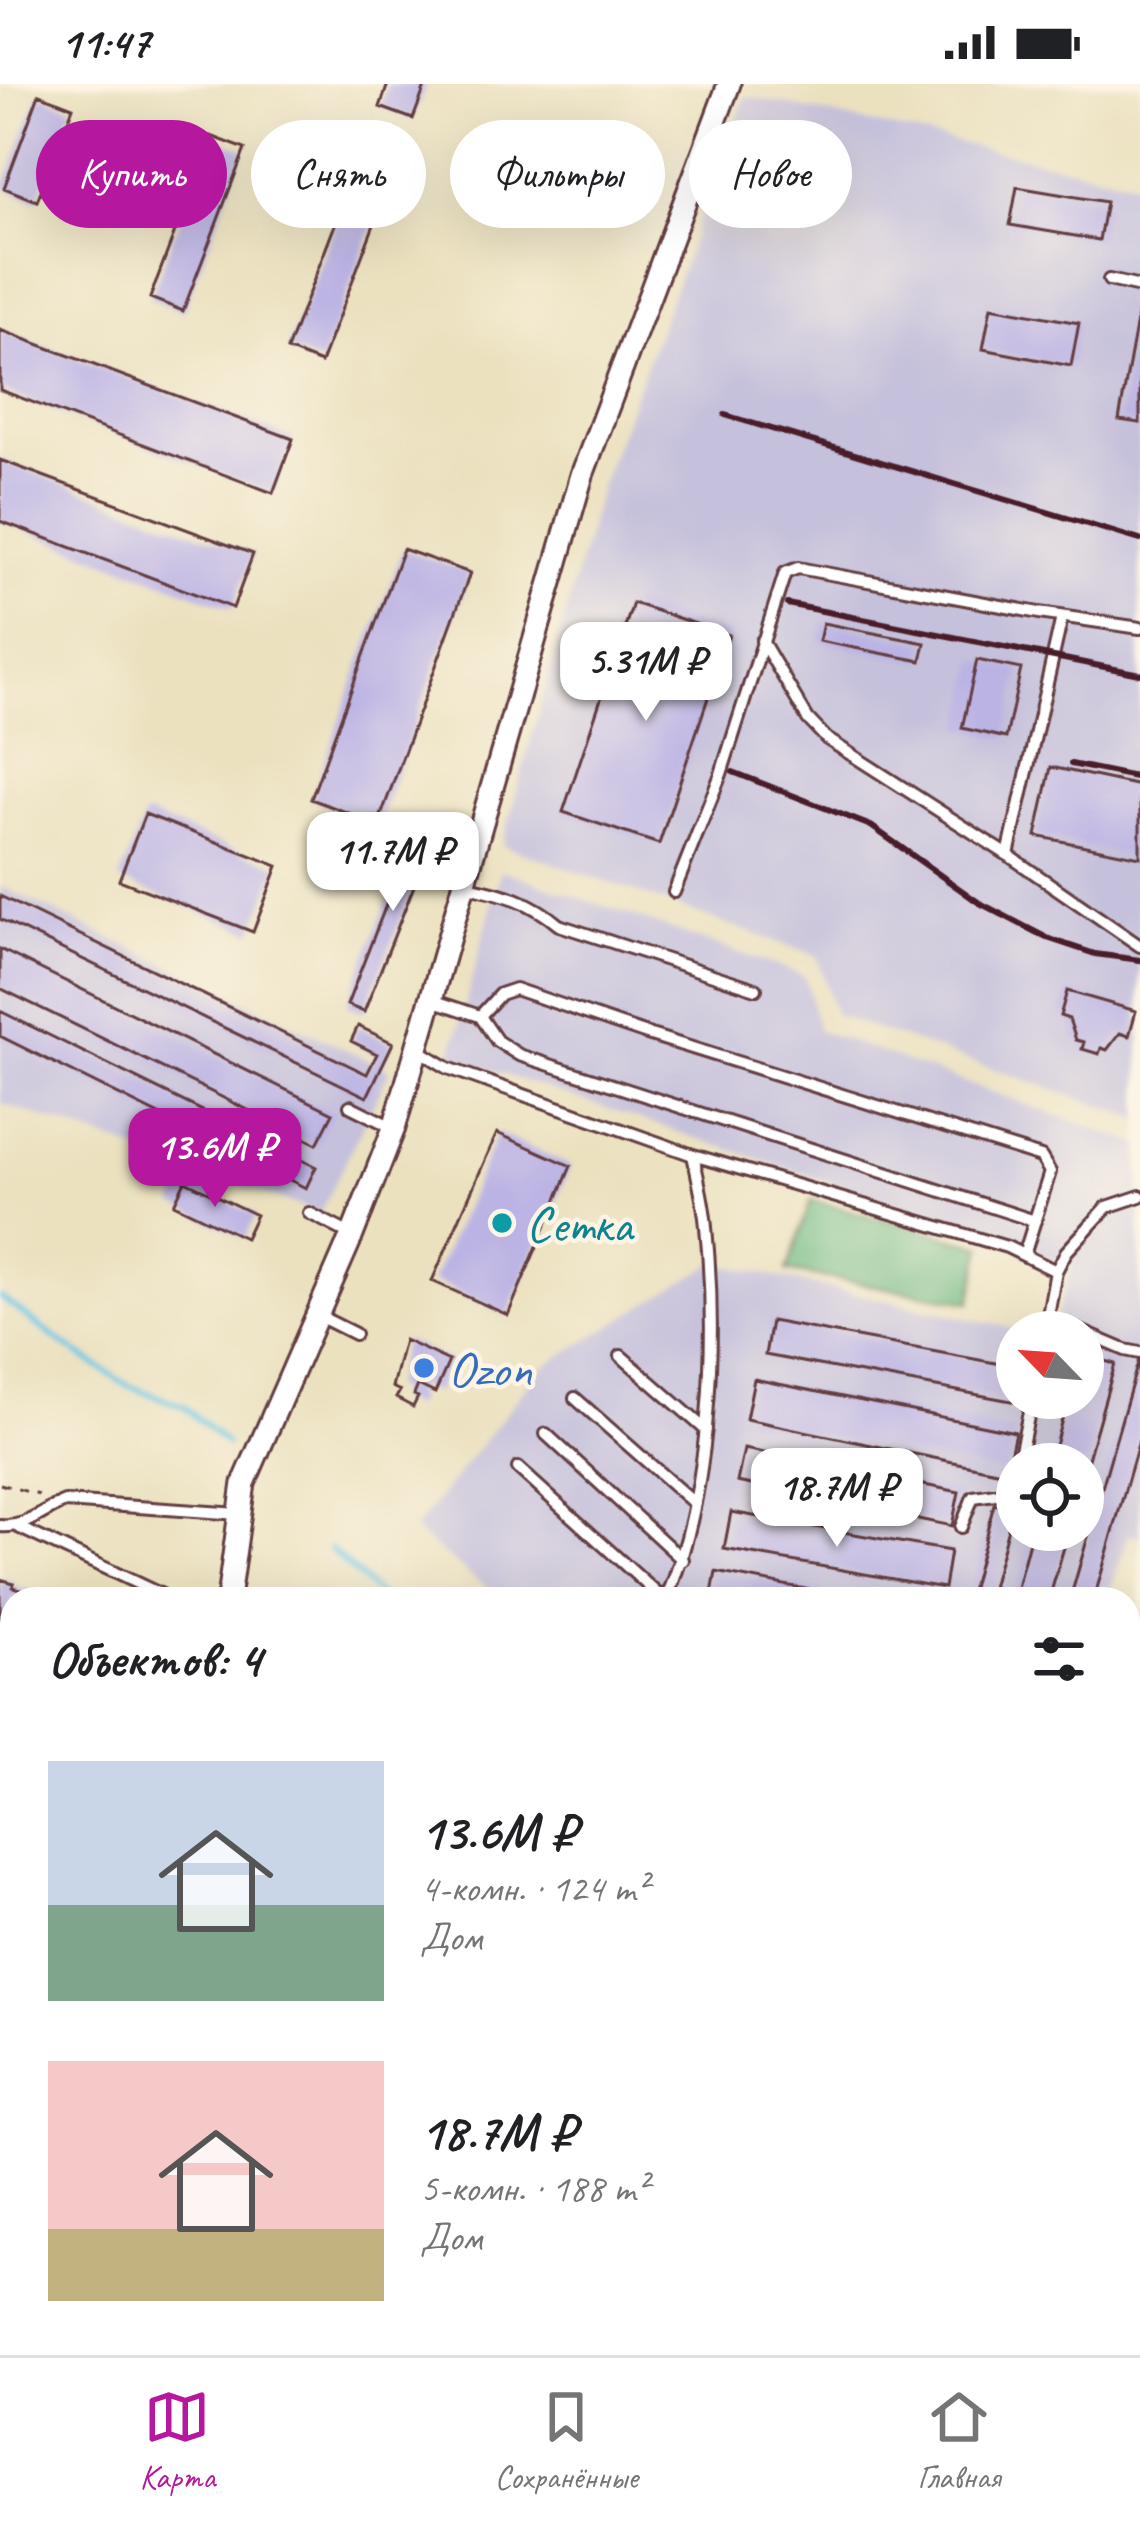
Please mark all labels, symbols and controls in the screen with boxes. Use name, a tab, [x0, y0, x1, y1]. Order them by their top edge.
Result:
text: 11:47	[60, 14, 150, 71]
chip: Купить	[36, 120, 227, 228]
chip: Снять	[251, 120, 426, 228]
chip: Фильтры	[450, 120, 665, 228]
chip: Новое	[689, 120, 852, 228]
pin: 5.31M ₽	[535, 622, 757, 724]
text: 5.31M ₽	[587, 636, 705, 685]
pin: 11.7M ₽	[282, 812, 504, 914]
text: 11.7M ₽	[334, 826, 452, 875]
pin: 13.6M ₽	[104, 1108, 326, 1210]
text: 13.6M ₽	[155, 1122, 275, 1171]
place label: Сетка	[526, 1192, 636, 1256]
marker: Сетка	[489, 1210, 515, 1236]
north arrow	[996, 1311, 1104, 1419]
map controls	[996, 1311, 1104, 1551]
place label: Ozon	[448, 1337, 533, 1401]
marker: Ozon	[411, 1355, 437, 1381]
button: locate	[996, 1443, 1104, 1551]
pin: 18.7M ₽	[726, 1448, 948, 1550]
text: 18.7M ₽	[778, 1462, 896, 1511]
icon: filters	[1026, 1626, 1092, 1692]
text: Объектов: 4	[48, 1627, 261, 1691]
text: 13.6M ₽	[420, 1800, 576, 1864]
icon: home	[144, 1809, 288, 1953]
text: 4-комн. · 124 m²	[420, 1864, 648, 1913]
text: Дом	[420, 1913, 482, 1962]
text: 18.7M ₽	[420, 2100, 575, 2164]
icon: home	[144, 2109, 288, 2253]
text: 5-комн. · 188 m²	[420, 2164, 648, 2213]
text: Дом	[420, 2213, 482, 2262]
tab: Карта	[140, 2384, 215, 2498]
tab: Сохранённые	[495, 2384, 638, 2498]
tab: Главная	[918, 2384, 1000, 2498]

